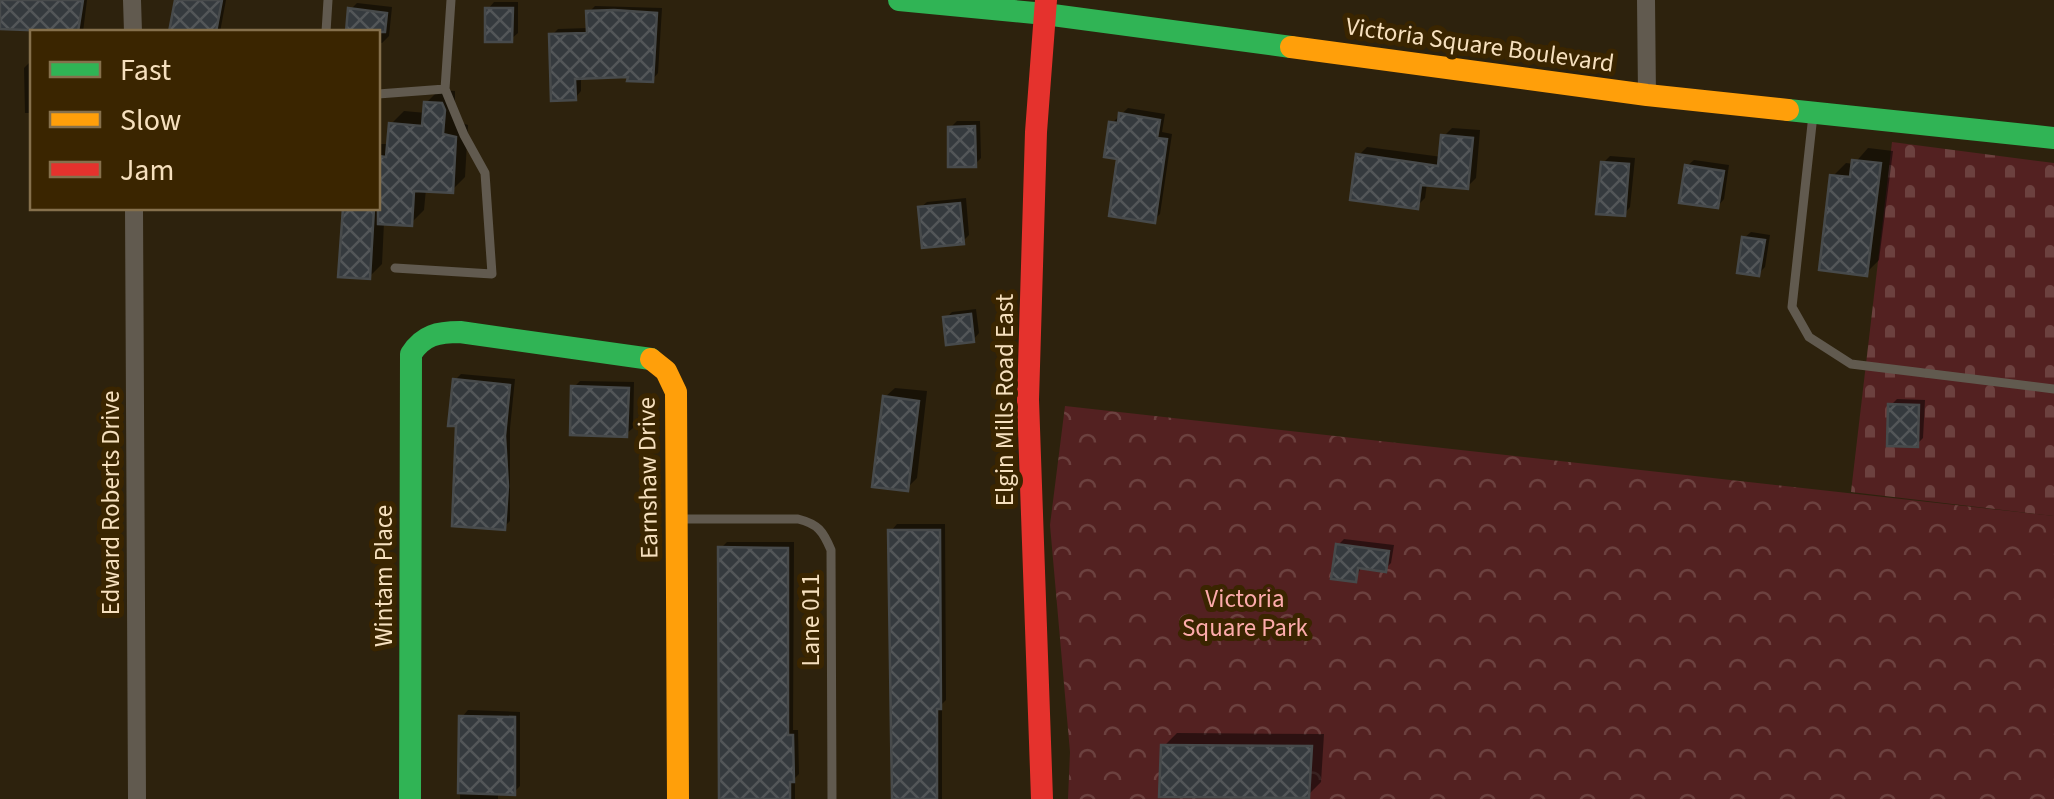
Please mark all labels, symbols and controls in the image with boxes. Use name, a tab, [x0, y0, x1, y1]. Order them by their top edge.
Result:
street label: Victoria Square Boulevard	[1344, 8, 1616, 82]
legend	[30, 30, 380, 210]
text: Fast	[120, 49, 171, 92]
text: Slow	[120, 99, 181, 142]
text: Jam	[120, 149, 174, 192]
street label: Elgin Mills Road East	[987, 293, 1023, 506]
street label: Edward Roberts Drive	[93, 391, 129, 615]
street label: Earnshaw Drive	[629, 397, 667, 559]
street label: Wintam Place	[366, 505, 402, 647]
street label: Lane 011	[793, 573, 829, 667]
park label: Victoria Square Park	[1182, 581, 1309, 646]

